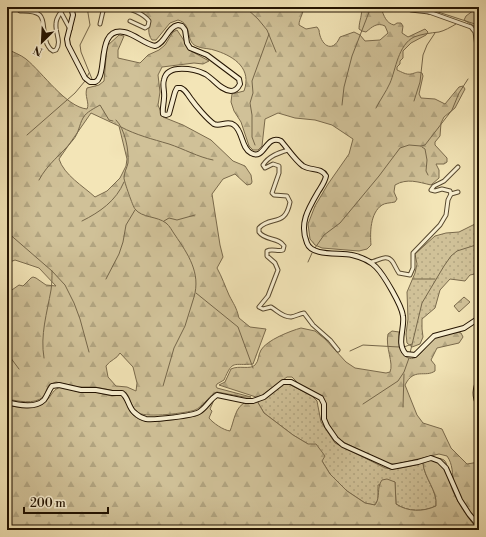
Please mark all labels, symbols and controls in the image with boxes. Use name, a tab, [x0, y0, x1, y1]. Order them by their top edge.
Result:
north arrow	[22, 22, 62, 62]
text: N	[31, 42, 45, 58]
scale bar	[24, 489, 108, 515]
text: 200 m	[30, 496, 66, 511]

